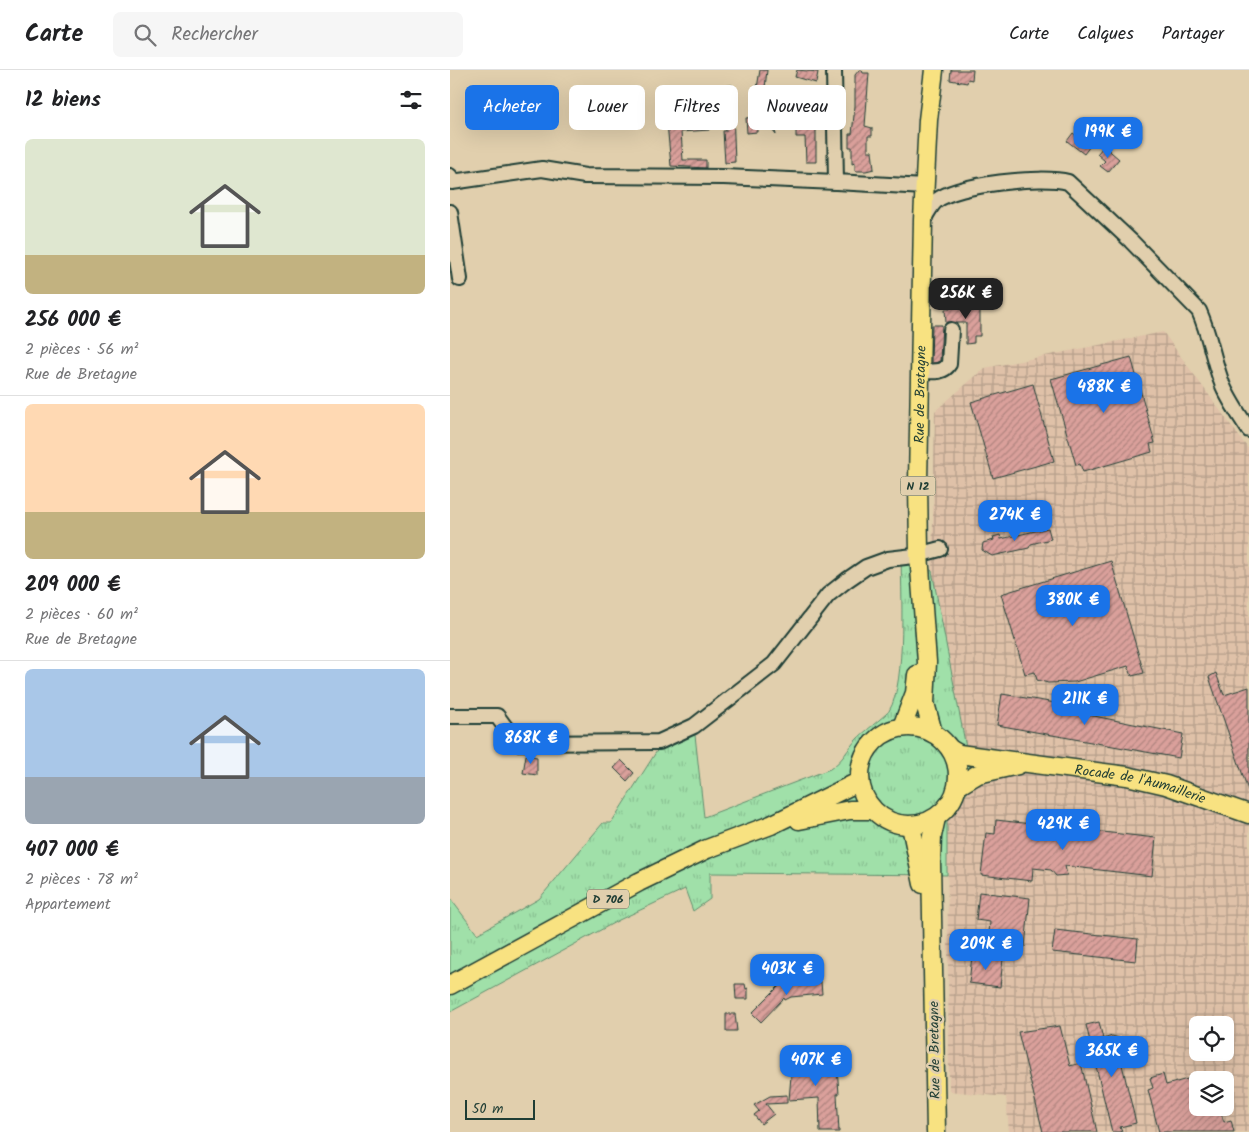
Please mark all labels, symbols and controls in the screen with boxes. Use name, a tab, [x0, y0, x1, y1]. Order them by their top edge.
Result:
search box	[113, 12, 463, 57]
text: Carte	[25, 15, 83, 54]
text: Rechercher	[171, 20, 258, 50]
text: Carte	[1009, 20, 1049, 49]
text: Calques	[1077, 20, 1134, 49]
text: Partager	[1162, 20, 1224, 49]
icon: search	[131, 21, 159, 49]
text: 12 biens	[25, 84, 101, 117]
chip: Acheter	[465, 85, 559, 130]
chip: Louer	[569, 85, 645, 130]
chip: Filtres	[655, 85, 738, 130]
chip: Nouveau	[748, 85, 846, 130]
icon: filters	[397, 86, 425, 114]
pin: 199K €	[1067, 116, 1149, 159]
text: 199K €	[1085, 120, 1131, 145]
icon: home	[180, 171, 270, 261]
pin: 256K €	[925, 278, 1007, 320]
text: 256K €	[940, 281, 992, 306]
text: 256 000 €	[25, 304, 121, 337]
text: 2 pièces · 56 m²	[25, 337, 139, 362]
street label: Rue de Bretagne	[909, 344, 933, 444]
text: Rue de Bretagne	[25, 362, 137, 387]
pin: 488K €	[1063, 372, 1145, 414]
text: 488K €	[1077, 375, 1131, 400]
icon: home	[180, 437, 270, 527]
road number: N 12	[900, 476, 936, 496]
pin: 274K €	[974, 500, 1056, 542]
text: 274K €	[989, 503, 1041, 528]
text: 209 000 €	[25, 569, 120, 602]
pin: 380K €	[1032, 584, 1114, 627]
text: 380K €	[1047, 588, 1099, 613]
text: 2 pièces · 60 m²	[25, 602, 138, 627]
text: Rue de Bretagne	[25, 627, 137, 652]
pin: 211K €	[1044, 684, 1126, 726]
text: 211K €	[1063, 687, 1107, 712]
icon: home	[180, 702, 270, 792]
pin: 868K €	[490, 722, 572, 765]
text: 868K €	[504, 726, 558, 751]
street label: Rocade de l'Aumaillerie	[1073, 759, 1209, 810]
pin: 429K €	[1022, 808, 1104, 851]
text: 429K €	[1037, 812, 1089, 837]
text: 407 000 €	[25, 834, 119, 867]
text: 2 pièces · 78 m²	[25, 867, 138, 892]
road number: D 706	[587, 890, 629, 909]
text: Appartement	[25, 892, 111, 917]
pin: 209K €	[945, 928, 1027, 971]
text: 209K €	[960, 932, 1012, 957]
pin: 403K €	[746, 954, 828, 996]
text: 403K €	[761, 957, 813, 982]
street label: Rue de Bretagne	[923, 1000, 947, 1099]
map controls	[1189, 1016, 1234, 1116]
button: locate	[1189, 1016, 1234, 1061]
pin: 365K €	[1071, 1036, 1153, 1078]
text: 365K €	[1086, 1039, 1138, 1064]
pin: 407K €	[775, 1044, 857, 1087]
text: 407K €	[791, 1048, 841, 1073]
button: layers	[1189, 1071, 1234, 1116]
scale bar	[465, 1097, 535, 1120]
text: 50 m	[472, 1098, 503, 1120]

